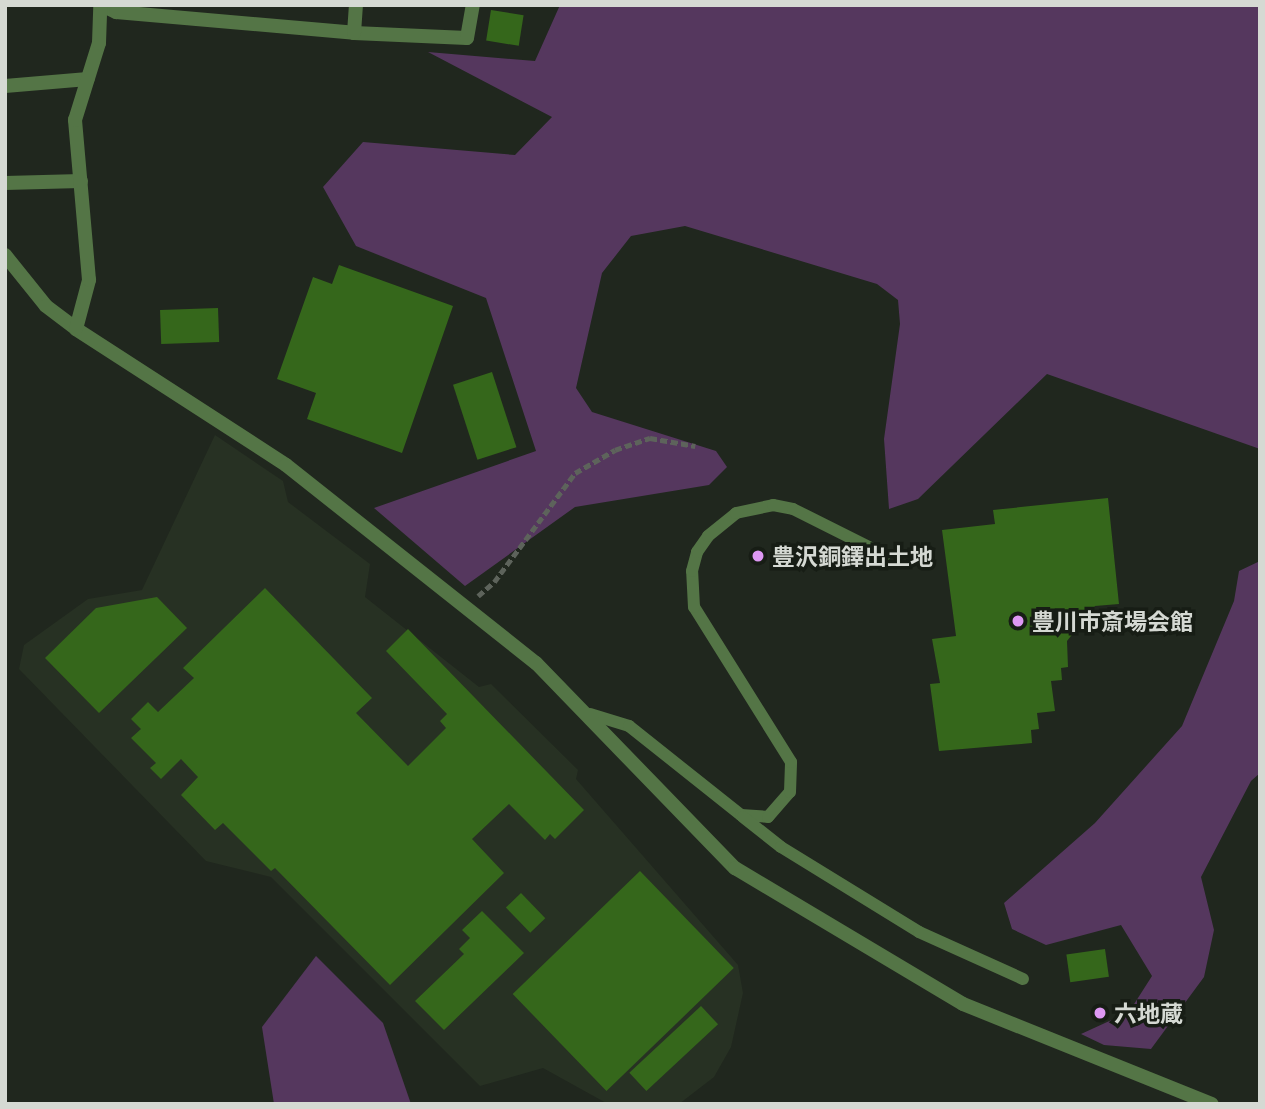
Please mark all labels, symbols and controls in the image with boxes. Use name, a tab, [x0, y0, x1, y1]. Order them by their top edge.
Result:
place label: 豊沢銅鐸出土地	[772, 542, 933, 570]
marker: 豊沢銅鐸出土地	[750, 548, 766, 564]
place label: 豊川市斎場会館	[1032, 607, 1193, 635]
marker: 豊川市斎場会館	[1010, 613, 1026, 629]
place label: 六地蔵	[1114, 999, 1183, 1027]
marker: 六地蔵	[1092, 1005, 1108, 1021]

